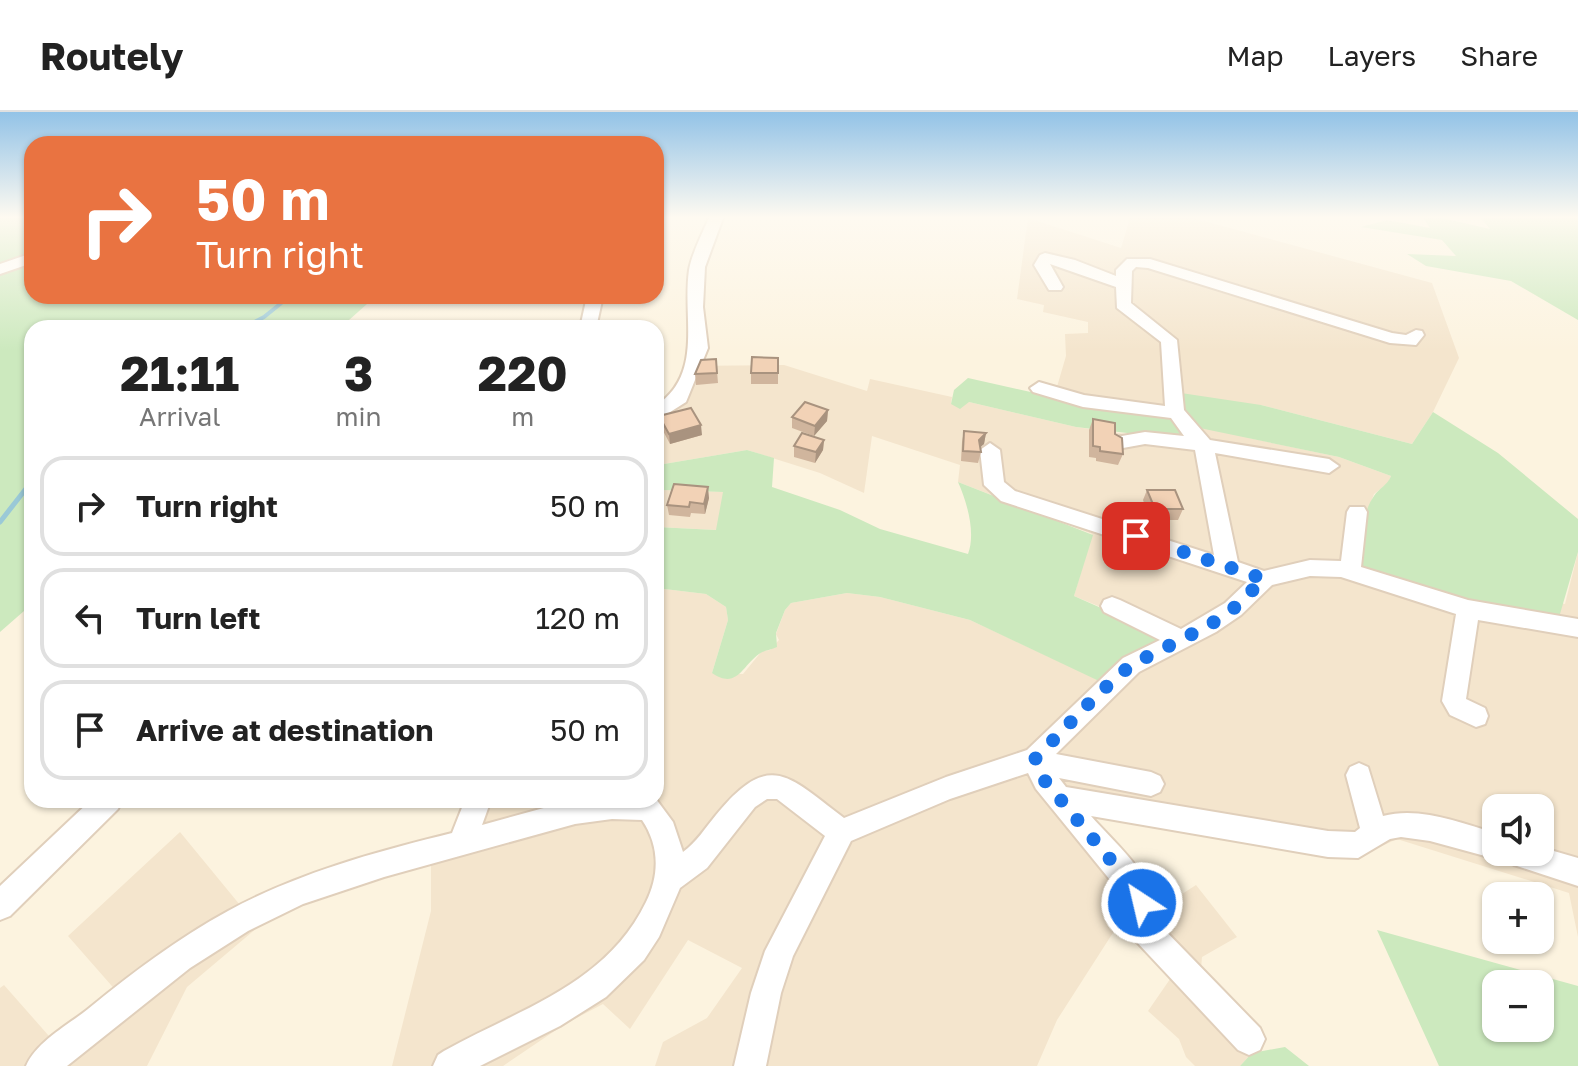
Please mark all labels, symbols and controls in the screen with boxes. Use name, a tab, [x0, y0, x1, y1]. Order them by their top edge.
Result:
text: Routely	[40, 33, 184, 78]
text: Map	[1226, 39, 1284, 72]
text: Layers	[1328, 39, 1416, 72]
text: Share	[1460, 39, 1538, 72]
text: 50 m	[196, 165, 330, 232]
icon: right	[64, 168, 168, 272]
text: Turn right	[196, 233, 364, 276]
text: 21:11	[120, 344, 239, 402]
text: 3	[344, 344, 373, 402]
text: 220	[478, 344, 568, 402]
text: Arrival	[139, 401, 221, 432]
text: min	[336, 401, 382, 432]
text: m	[511, 401, 534, 432]
icon: right	[68, 484, 112, 528]
text: Turn right	[136, 488, 278, 524]
text: 50 m	[550, 488, 620, 524]
pin	[1102, 502, 1170, 570]
icon: arrive	[1114, 514, 1158, 558]
icon: left	[68, 596, 112, 640]
text: Turn left	[136, 600, 261, 636]
text: 120 m	[535, 600, 620, 636]
icon: arrive	[68, 708, 112, 752]
text: Arrive at destination	[136, 712, 433, 748]
text: 50 m	[550, 712, 620, 748]
map controls	[1482, 794, 1554, 1042]
button: sound	[1482, 794, 1554, 866]
position arrow	[1100, 861, 1184, 945]
button: +	[1482, 882, 1554, 954]
button: −	[1482, 970, 1554, 1042]

